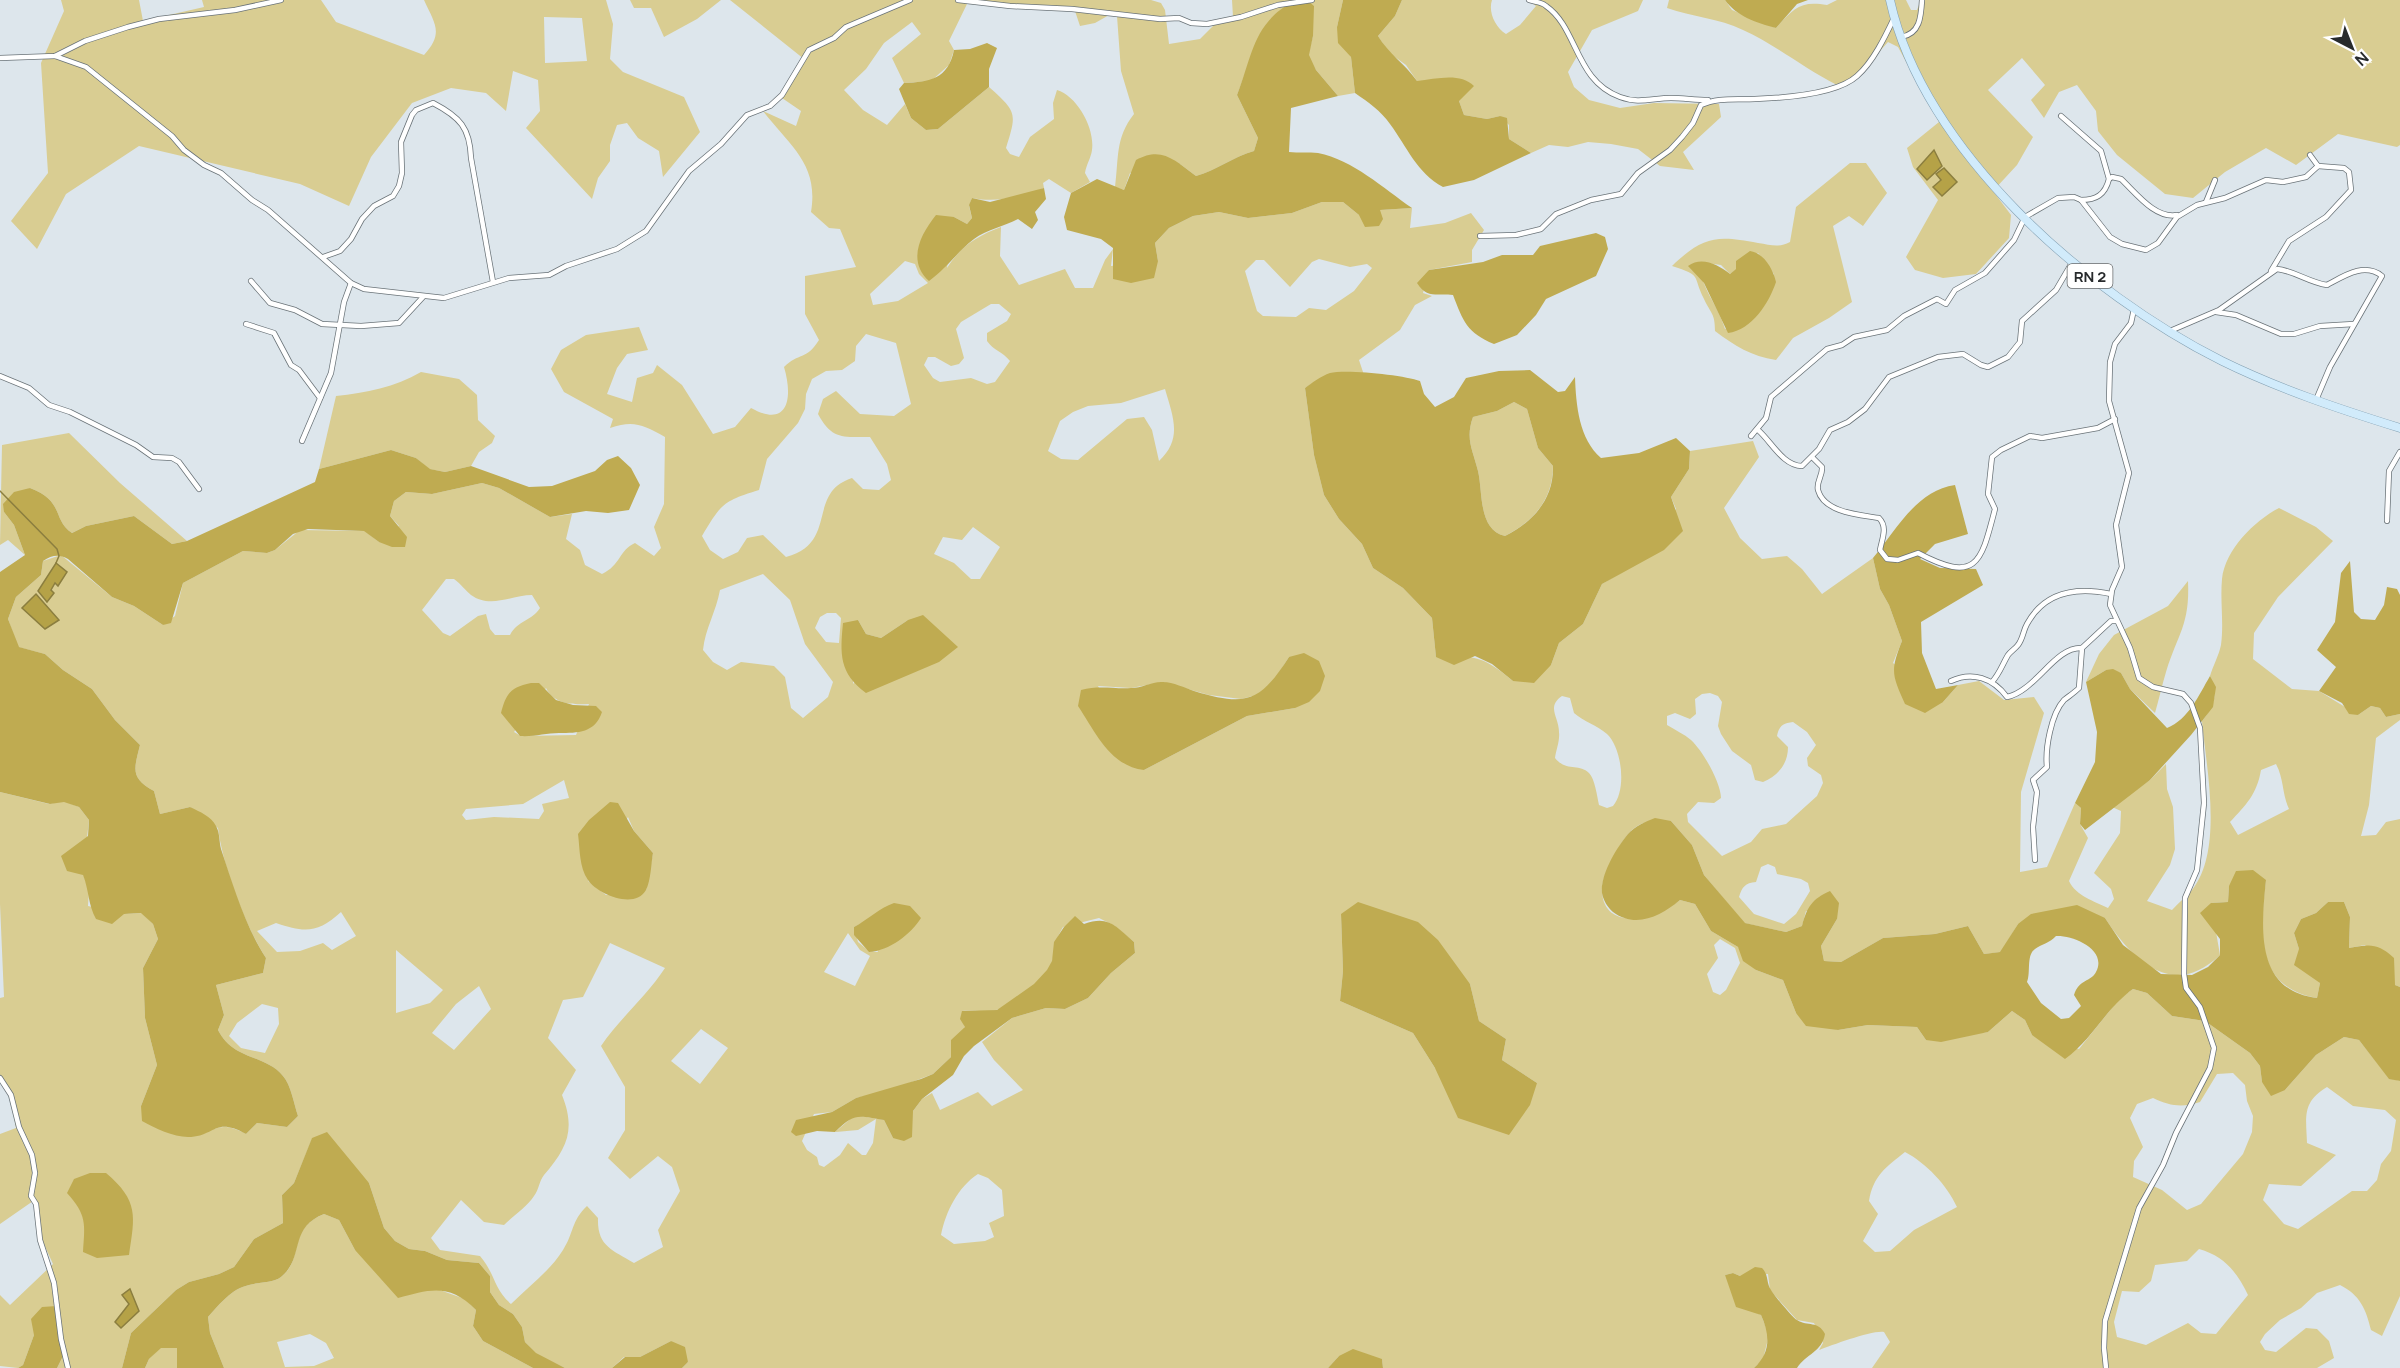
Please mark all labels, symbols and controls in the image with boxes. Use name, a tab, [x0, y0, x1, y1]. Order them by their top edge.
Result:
north arrow	[2322, 18, 2382, 78]
text: N	[2350, 47, 2374, 71]
road number: RN 2	[2068, 264, 2112, 288]

